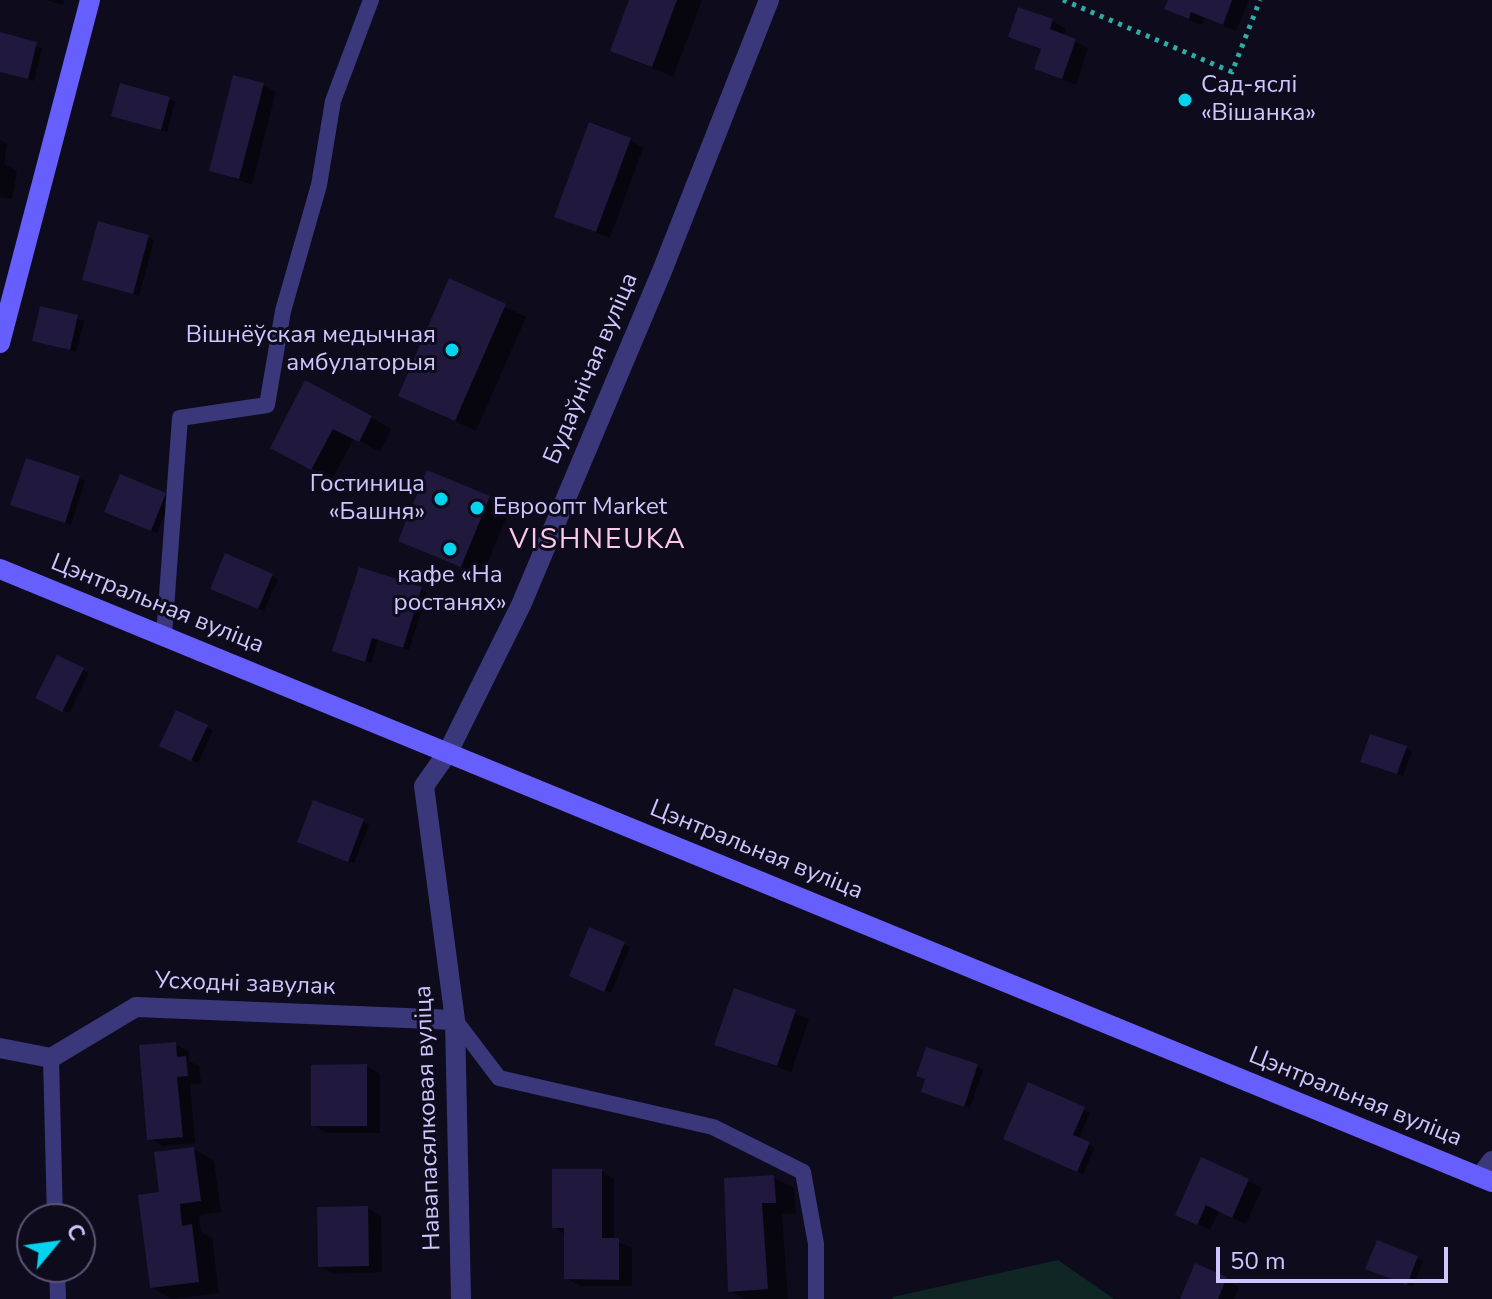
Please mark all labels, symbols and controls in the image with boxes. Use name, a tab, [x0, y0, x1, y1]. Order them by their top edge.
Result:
place label: Сад-яслі «Вішанка»	[1201, 72, 1316, 128]
marker: Сад-яслі «Вішанка»	[1176, 91, 1194, 109]
street label: Будаўнічая вуліца	[539, 269, 645, 469]
place label: Вішнёўская медычная амбулаторыя	[186, 322, 436, 378]
marker: Вішнёўская медычная амбулаторыя	[443, 341, 461, 359]
place label: Гостиница «Башня»	[310, 471, 425, 527]
marker: Гостиница «Башня»	[432, 490, 450, 508]
place label: Евроопт Market	[493, 494, 667, 522]
marker: Евроопт Market	[468, 499, 486, 517]
district label: VISHNEUKA	[509, 524, 687, 558]
marker: кафе «На ростанях»	[441, 540, 459, 558]
street label: Цэнтральная вуліца	[46, 549, 268, 661]
place label: кафе «На ростанях»	[394, 562, 506, 618]
street label: Цэнтральная вуліца	[645, 795, 867, 907]
street label: Усходні завулак	[154, 967, 336, 1003]
street label: Навапасялковая вуліца	[410, 985, 448, 1251]
street label: Цэнтральная вуліца	[1244, 1042, 1466, 1154]
north arrow	[16, 1203, 96, 1283]
text: С	[58, 1219, 92, 1246]
scale bar	[1220, 1231, 1452, 1281]
text: 50 m	[1230, 1245, 1286, 1277]

